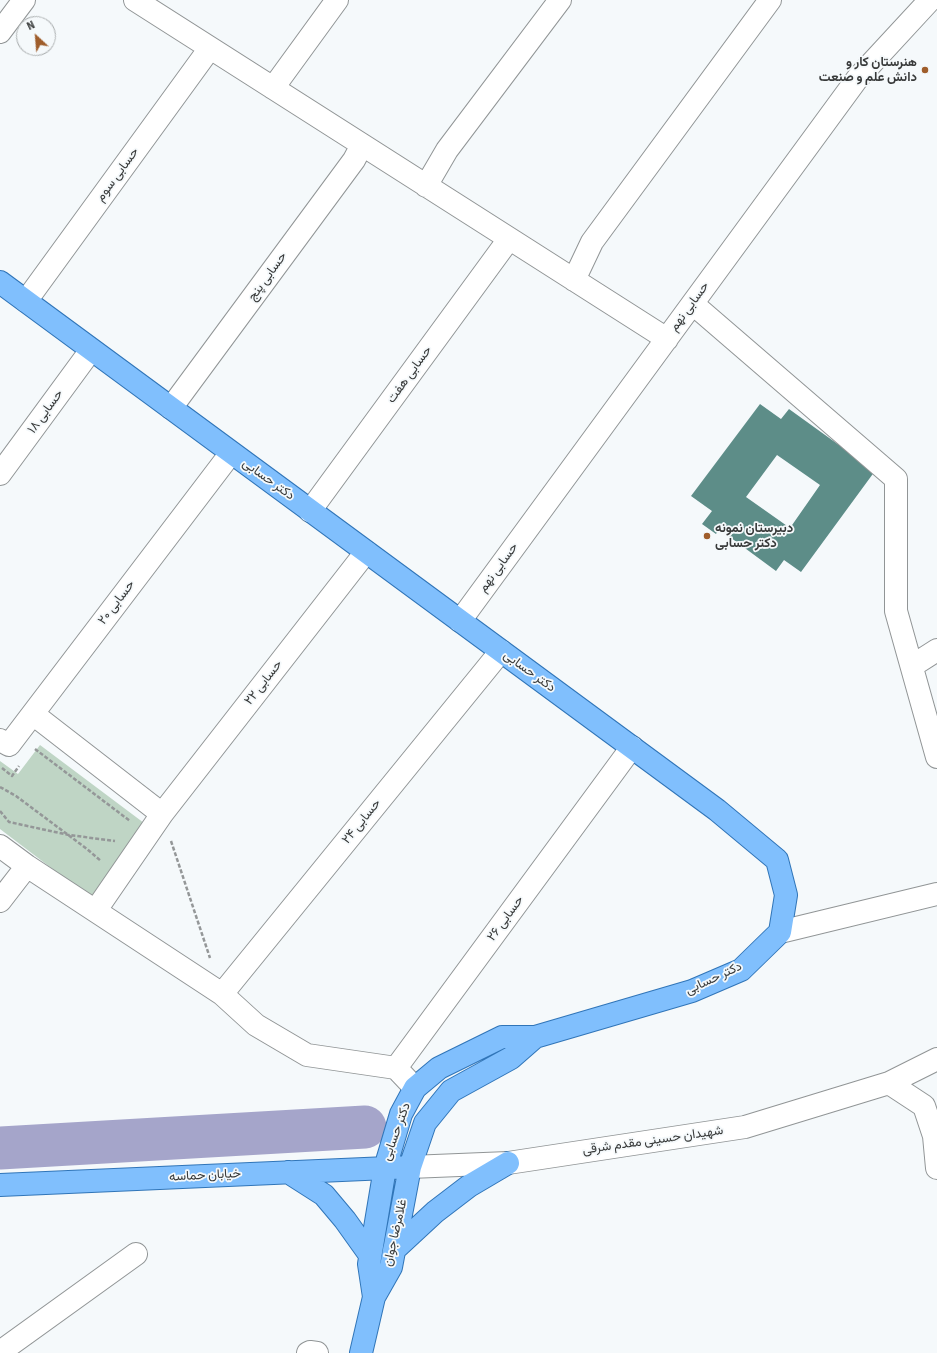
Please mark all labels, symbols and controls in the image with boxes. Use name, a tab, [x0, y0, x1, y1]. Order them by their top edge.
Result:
north arrow	[16, 16, 56, 56]
text: N	[24, 17, 38, 34]
place label: هنرستان کار و دانش علم و صنعت	[819, 55, 917, 86]
marker: هنرستان کار و دانش علم و صنعت	[920, 65, 930, 75]
street label: حسابی سوم	[93, 145, 143, 205]
street label: حسابی پنج	[245, 250, 291, 304]
street label: حسابی نهم	[667, 279, 713, 335]
street label: حسابی هفت	[384, 343, 436, 407]
street label: حسابی ۱۸	[25, 387, 67, 437]
street label: دکتر حسابی	[239, 456, 297, 504]
place label: دبیرستان نمونه دکتر حسابی	[715, 521, 793, 552]
marker: دبیرستان نمونه دکتر حسابی	[702, 531, 712, 541]
street label: حسابی نهم	[476, 540, 522, 596]
street label: حسابی ۲۰	[95, 578, 139, 628]
street label: دکتر حسابی	[500, 648, 558, 696]
street label: حسابی ۲۲	[242, 657, 286, 709]
street label: حسابی ۲۴	[339, 796, 385, 848]
street label: حسابی ۲۶	[484, 893, 528, 945]
street label: دکتر حسابی	[683, 959, 745, 999]
street label: دکتر حسابی	[379, 1101, 415, 1163]
street label: شهیدان حسینی مقدم شرقی	[582, 1123, 724, 1159]
street label: خیابان حماسه	[169, 1166, 241, 1186]
street label: غلامرضا جوان	[381, 1198, 411, 1268]

